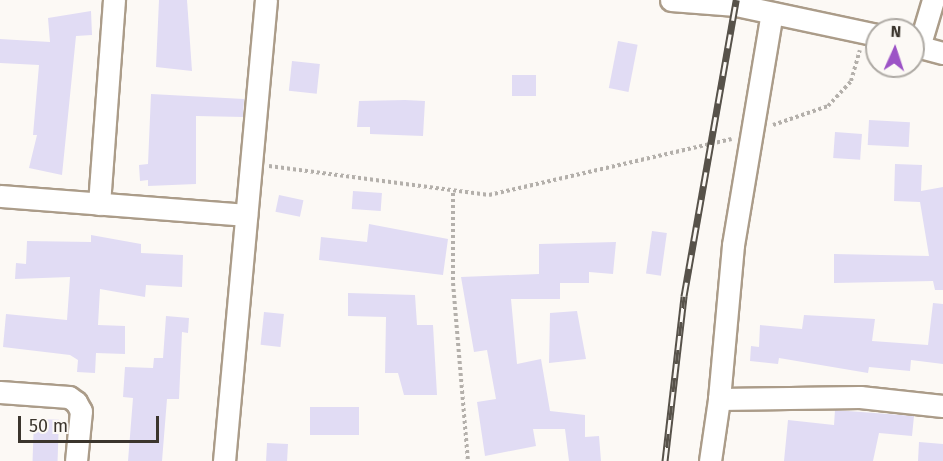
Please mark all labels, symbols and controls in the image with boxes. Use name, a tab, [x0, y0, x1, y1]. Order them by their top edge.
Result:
north arrow	[865, 18, 925, 78]
text: N	[890, 22, 902, 41]
scale bar	[21, 404, 162, 442]
text: 50 m	[29, 415, 68, 437]

